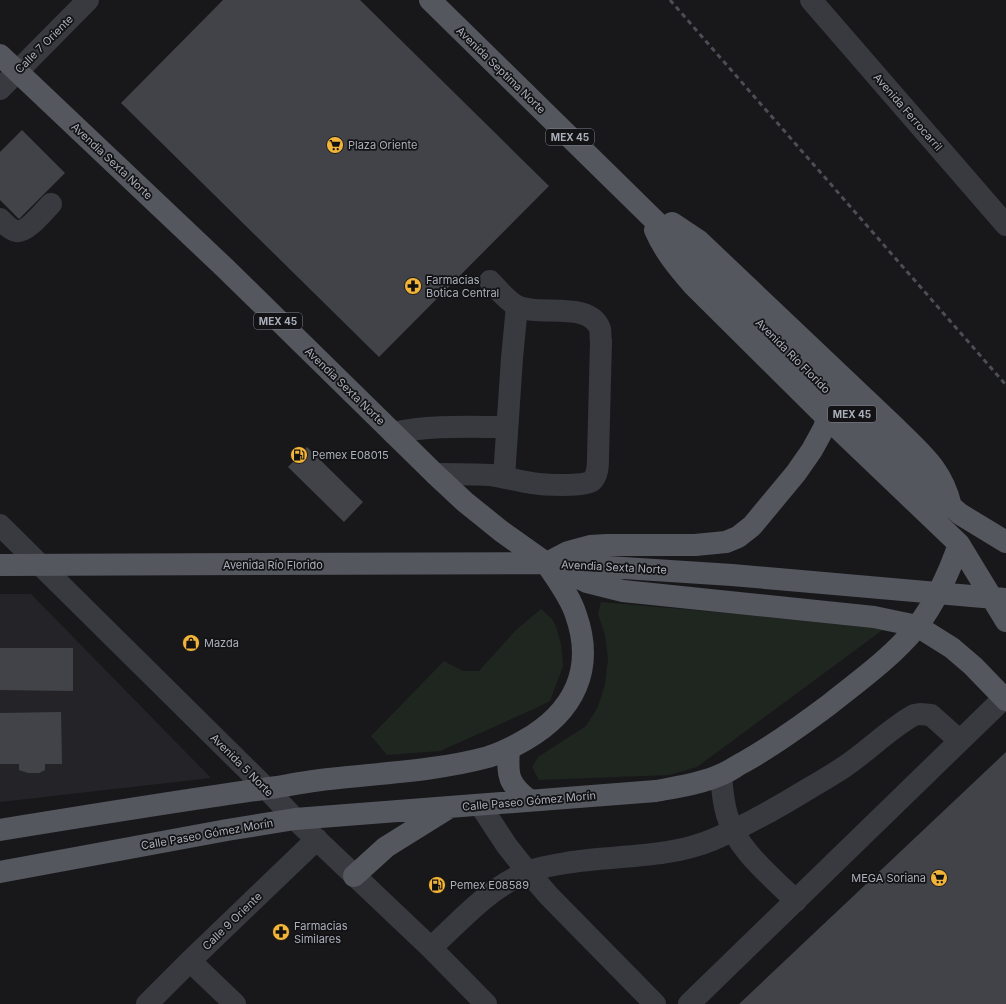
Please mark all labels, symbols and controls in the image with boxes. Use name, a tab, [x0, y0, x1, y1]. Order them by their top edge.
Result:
street label: Calle 7 Oriente	[12, 12, 76, 76]
street label: Avenida Septima Norte	[453, 24, 549, 116]
street label: Avenida Ferrocarril	[870, 70, 946, 154]
street label: Avendia Sexta Norte	[69, 120, 155, 202]
road number: MEX 45	[546, 129, 594, 145]
supermarket icon: Plaza Oriente	[325, 135, 345, 155]
place label: Plaza Oriente	[348, 138, 417, 152]
place label: Farmacias Botica Central	[426, 273, 499, 300]
pharmacy icon: Farmacias Botica Central	[403, 276, 423, 296]
road number: MEX 45	[254, 313, 302, 329]
street label: Avenida Río Florido	[753, 316, 834, 397]
street label: Avendia Sexta Norte	[302, 344, 388, 428]
road number: MEX 45	[828, 406, 876, 422]
fuel station icon: Pemex E08015	[289, 445, 309, 465]
place label: Pemex E08015	[312, 448, 389, 462]
street label: Avendia Sexta Norte	[561, 557, 667, 577]
street label: Avenida Río Florido	[223, 558, 323, 572]
shop icon: Mazda	[181, 633, 201, 653]
place label: Mazda	[204, 636, 239, 650]
street label: Avenida 5 Norte	[208, 731, 276, 799]
street label: Calle Paseo Gómez Morín	[462, 788, 596, 814]
street label: Calle Paseo Gómez Morín	[140, 815, 274, 853]
supermarket icon: MEGA Soriana	[929, 868, 949, 888]
place label: MEGA Soriana	[851, 871, 926, 885]
fuel station icon: Pemex E08589	[427, 875, 447, 895]
place label: Pemex E08589	[450, 878, 529, 892]
street label: Calle 9 Oriente	[199, 889, 265, 953]
place label: Farmacias Similares	[294, 919, 348, 946]
pharmacy icon: Farmacias Similares	[271, 922, 291, 942]

